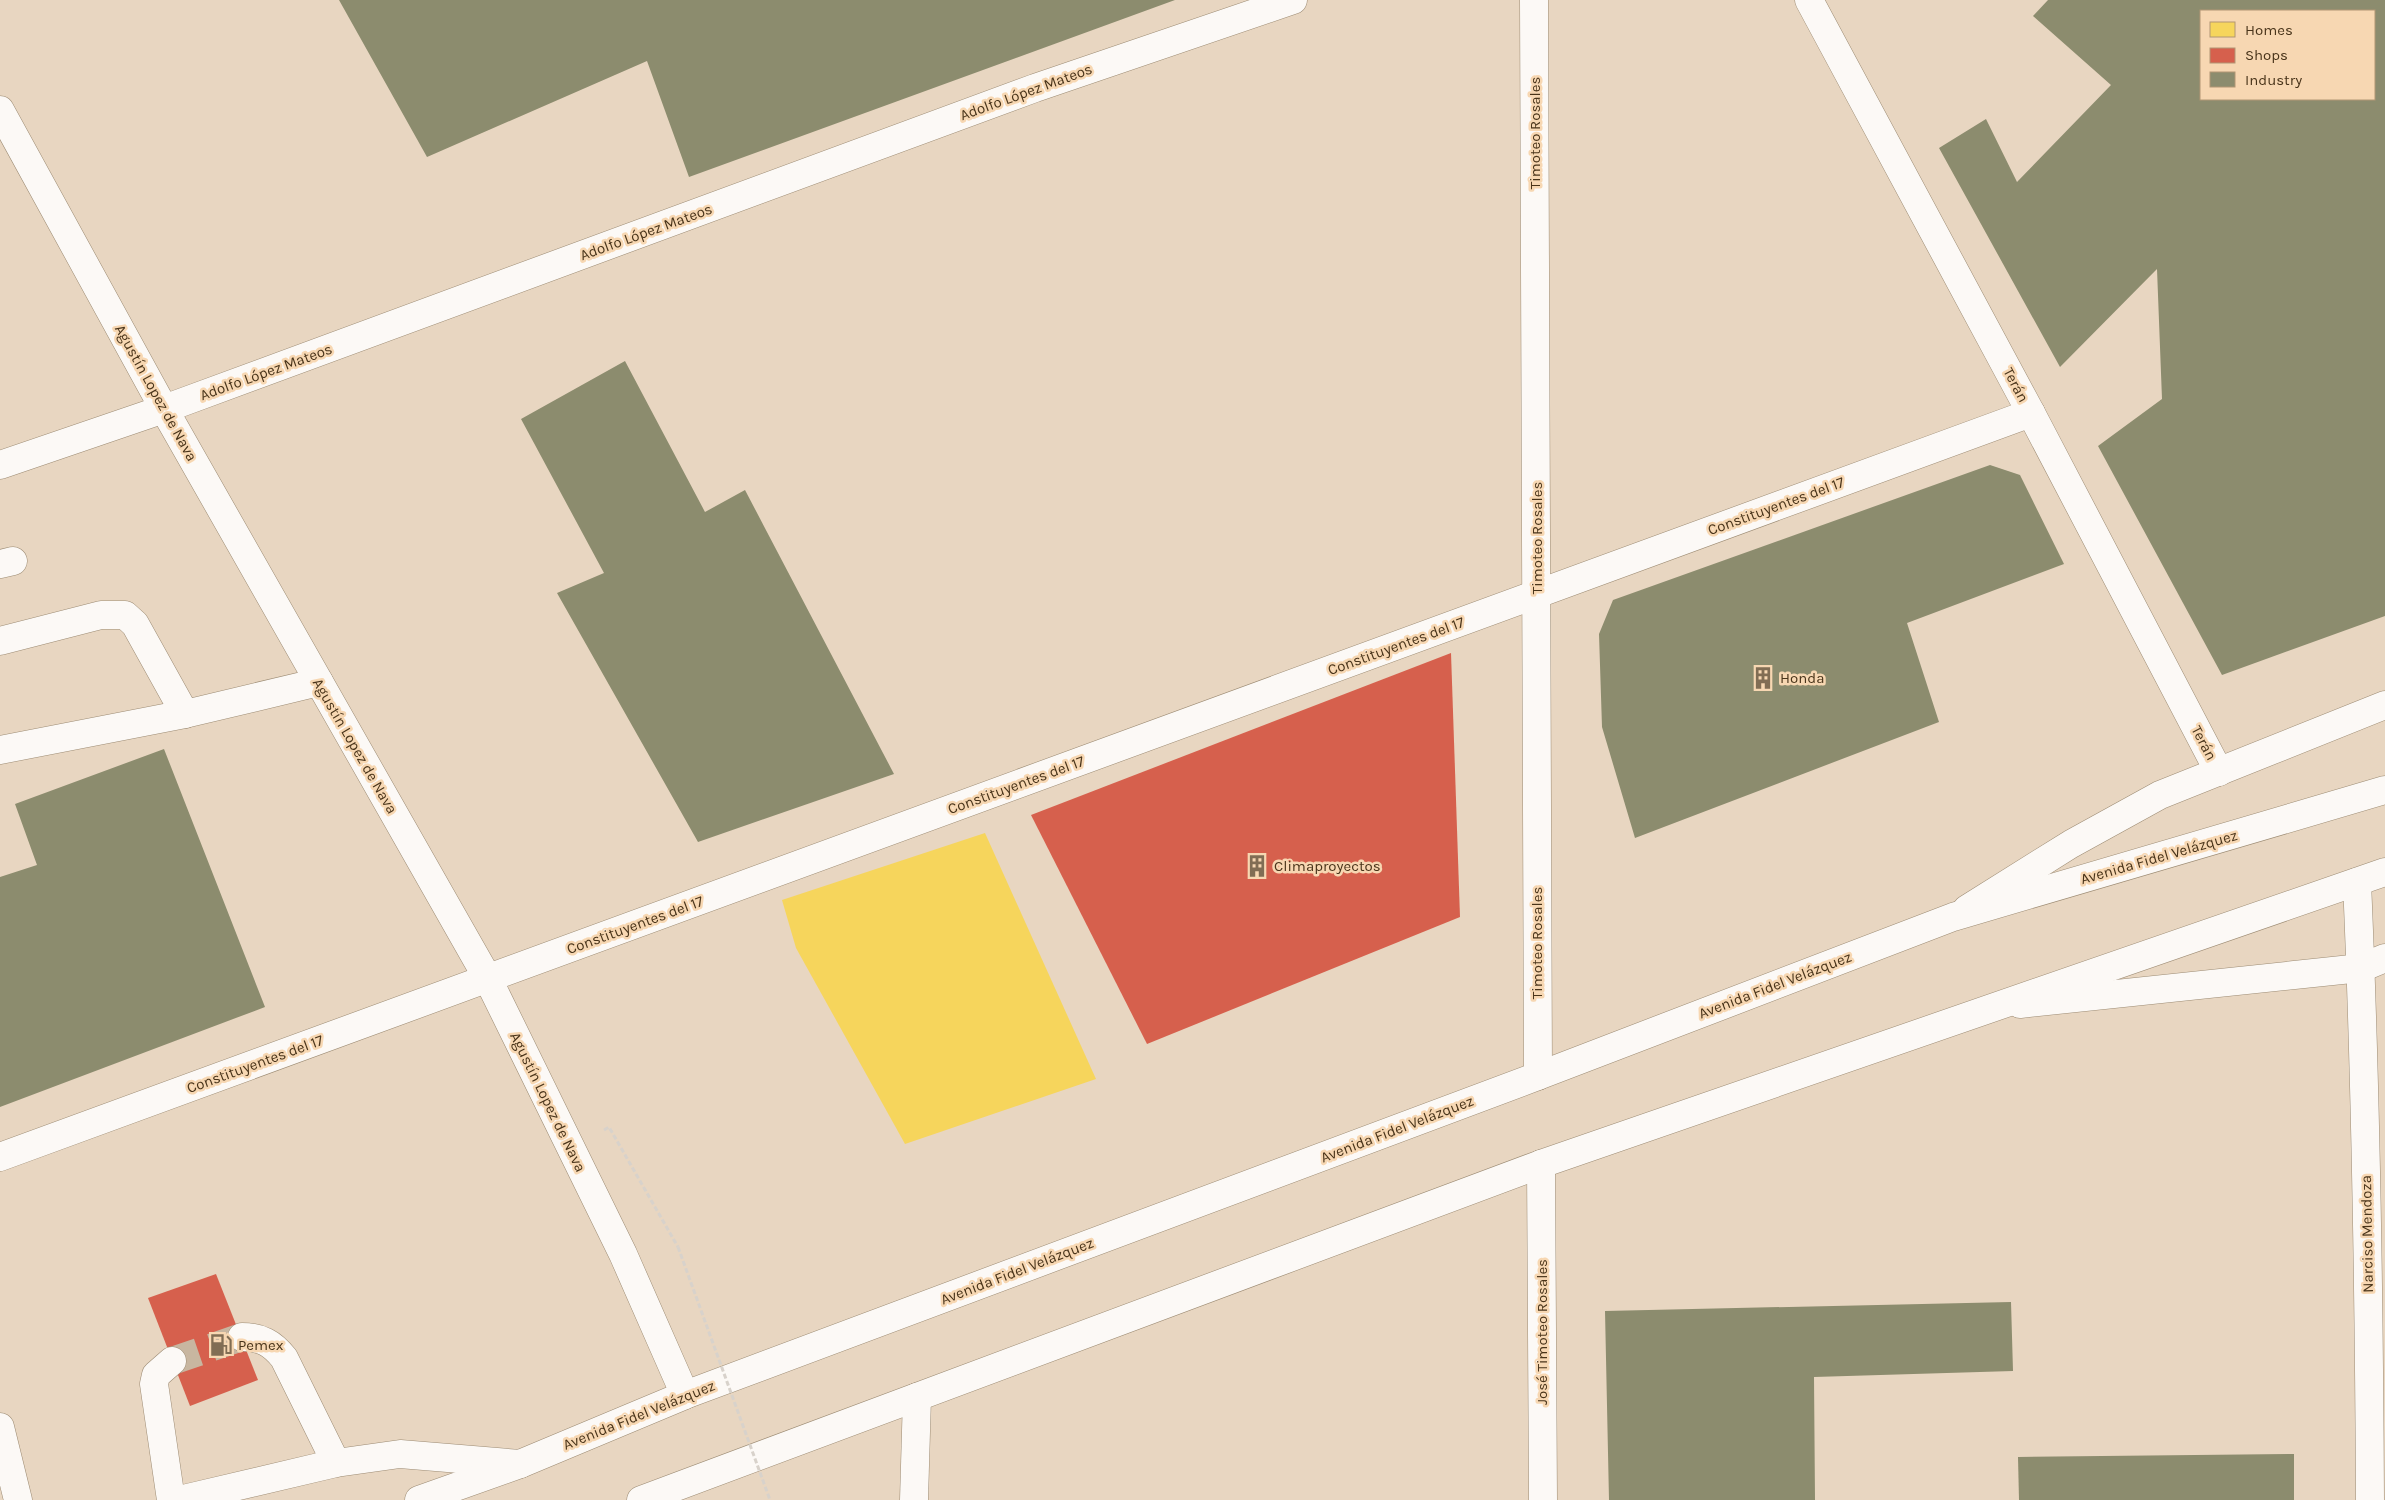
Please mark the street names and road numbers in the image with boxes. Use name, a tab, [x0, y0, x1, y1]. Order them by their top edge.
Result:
street label: Adolfo López Mateos	[957, 60, 1095, 124]
street label: Timoteo Rosales	[1526, 77, 1544, 189]
street label: Adolfo López Mateos	[577, 200, 715, 264]
street label: Agustín Lopez de Nava	[111, 321, 201, 465]
street label: Adolfo López Mateos	[197, 340, 335, 404]
street label: Terán	[1999, 365, 2033, 405]
street label: Constituyentes del 17	[1705, 473, 1847, 539]
street label: Timoteo Rosales	[1528, 482, 1546, 594]
street label: Constituyentes del 17	[1325, 613, 1467, 679]
street label: Agustín Lopez de Nava	[309, 675, 401, 817]
street label: Terán	[2187, 723, 2221, 763]
street label: Constituyentes del 17	[945, 752, 1087, 818]
street label: Avenida Fidel Velázquez	[2078, 826, 2240, 888]
street label: Timoteo Rosales	[1528, 887, 1546, 999]
street label: Constituyentes del 17	[564, 892, 706, 958]
street label: Avenida Fidel Velázquez	[1696, 948, 1854, 1022]
street label: Agustín Lopez de Nava	[506, 1029, 590, 1175]
street label: Constituyentes del 17	[184, 1031, 326, 1097]
street label: Avenida Fidel Velázquez	[1318, 1092, 1476, 1166]
street label: Narciso Mendoza	[2357, 1175, 2377, 1293]
street label: Avenida Fidel Velázquez	[938, 1234, 1096, 1308]
street label: José Timoteo Rosales	[1533, 1259, 1551, 1405]
street label: Avenida Fidel Velázquez	[560, 1376, 718, 1454]

